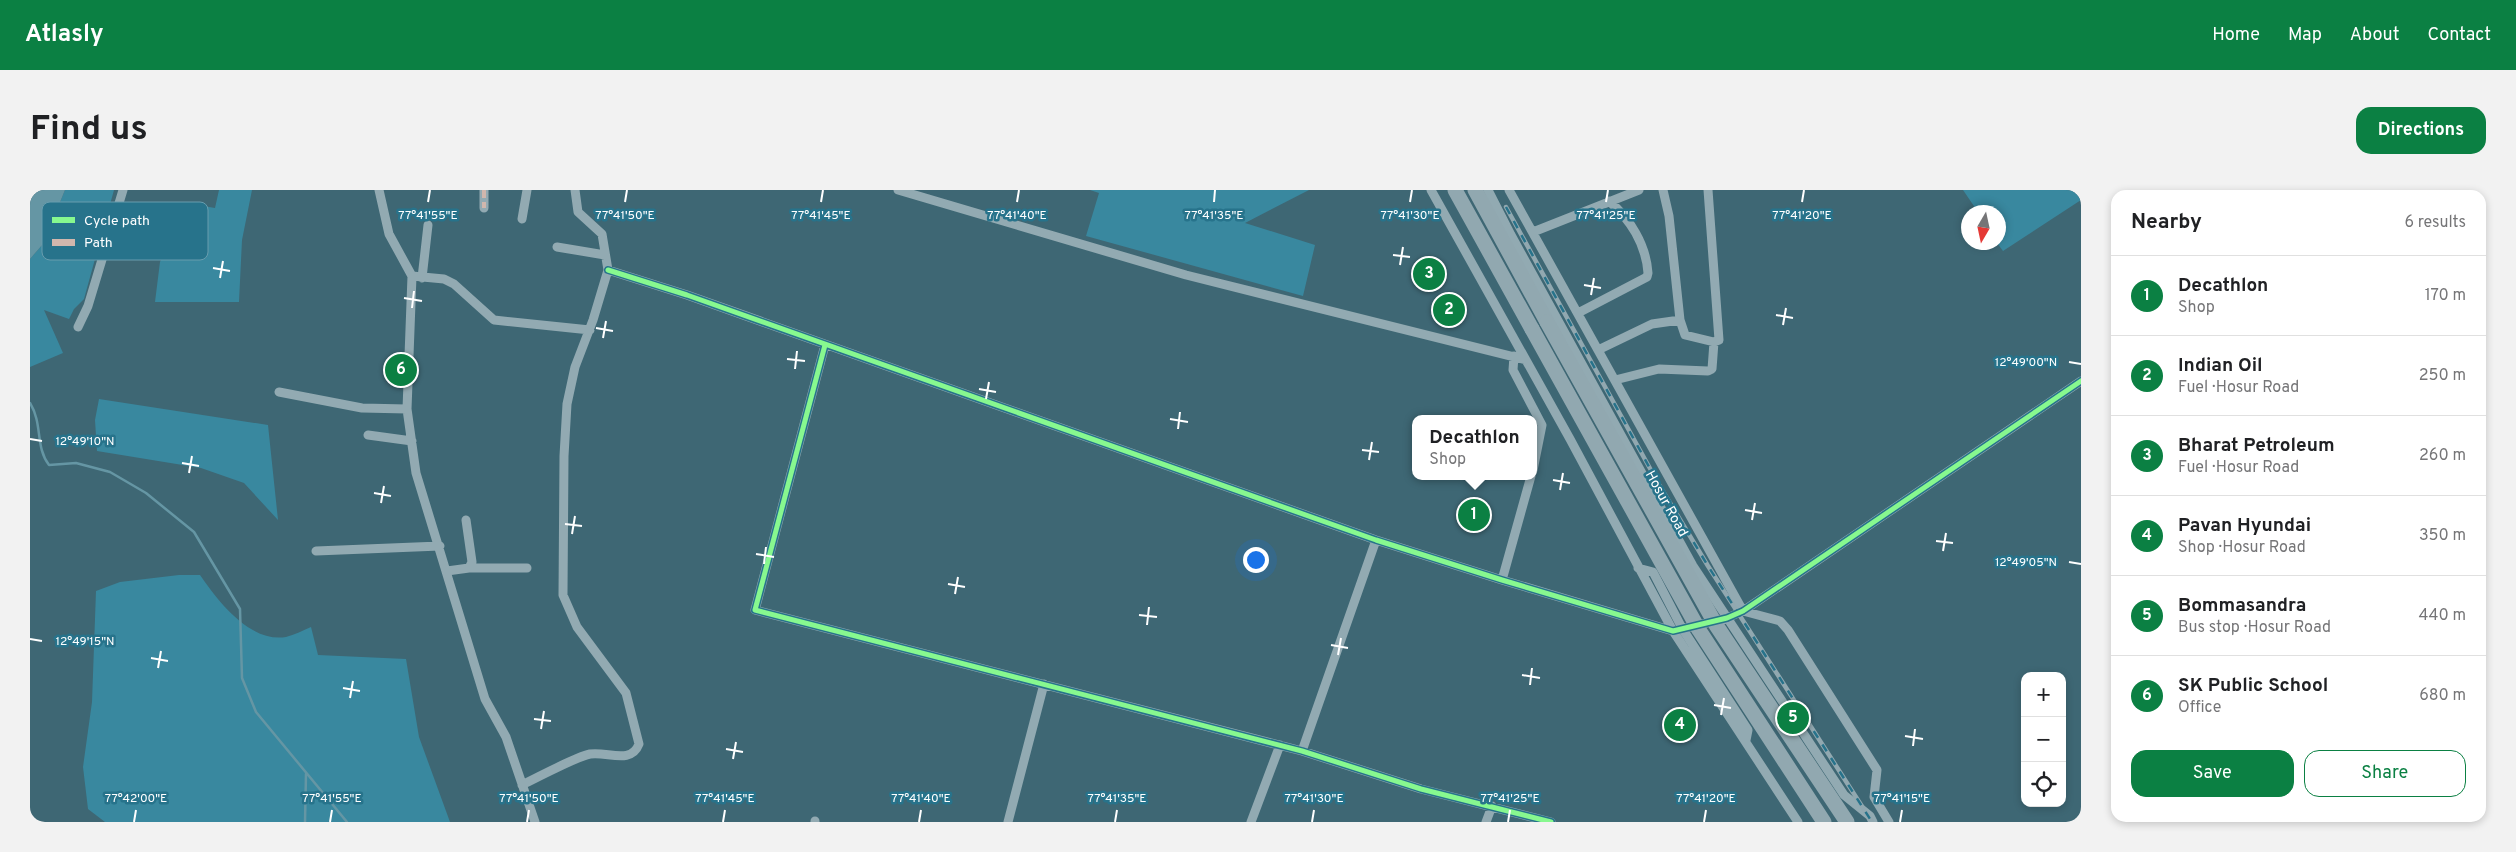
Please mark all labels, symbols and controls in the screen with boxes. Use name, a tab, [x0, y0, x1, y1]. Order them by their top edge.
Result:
text: Atlasly	[25, 20, 104, 50]
text: Home	[2212, 24, 2260, 47]
text: Map	[2288, 24, 2322, 47]
text: About	[2350, 24, 2399, 47]
text: Contact	[2427, 24, 2491, 47]
button: Directions	[2356, 107, 2486, 154]
text: Find us	[30, 108, 148, 152]
legend	[42, 202, 208, 260]
north arrow	[1961, 205, 2006, 250]
text: 77°41'55"E	[398, 208, 458, 224]
text: 77°41'50"E	[595, 208, 655, 224]
text: 77°41'45"E	[791, 208, 851, 224]
text: 77°41'40"E	[987, 208, 1047, 224]
text: 77°41'35"E	[1184, 208, 1244, 224]
text: 77°41'30"E	[1380, 208, 1440, 224]
text: 77°41'25"E	[1576, 208, 1636, 224]
text: 77°41'20"E	[1772, 208, 1832, 224]
text: Nearby	[2131, 209, 2202, 236]
text: Cycle path	[84, 213, 150, 230]
text: 6 results	[2404, 213, 2466, 233]
text: Path	[84, 235, 113, 252]
pin: 3	[1413, 255, 1445, 293]
text: Decathlon	[2178, 274, 2268, 298]
text: 1	[2144, 286, 2150, 306]
text: 170 m	[2425, 286, 2466, 306]
pin: 2	[1433, 291, 1465, 329]
text: Shop	[2178, 298, 2215, 318]
pin: 6	[385, 351, 417, 389]
text: Indian Oil	[2178, 354, 2263, 378]
text: 12°49'00"N	[1995, 355, 2057, 371]
text: 2	[2142, 366, 2152, 386]
text: 250 m	[2419, 366, 2466, 386]
text: Fuel · Hosur Road	[2178, 378, 2299, 398]
popup	[1412, 415, 1537, 480]
text: Decathlon	[1429, 426, 1520, 450]
text: 12°49'10"N	[55, 434, 115, 450]
text: Bharat Petroleum	[2178, 434, 2335, 458]
text: 3	[2142, 446, 2152, 466]
text: 260 m	[2419, 446, 2466, 466]
text: Shop	[1429, 450, 1466, 470]
text: Fuel · Hosur Road	[2178, 458, 2299, 478]
street label: Hosur Road	[1641, 468, 1691, 540]
pin: 1	[1458, 496, 1490, 534]
text: Pavan Hyundai	[2178, 514, 2311, 538]
text: 4	[2142, 526, 2152, 546]
text: 350 m	[2419, 526, 2466, 546]
text: Shop · Hosur Road	[2178, 538, 2306, 558]
your location	[1243, 547, 1269, 573]
text: 12°49'05"N	[1995, 555, 2057, 571]
text: Bommasandra	[2178, 594, 2306, 618]
text: 5	[2142, 606, 2152, 626]
text: 440 m	[2419, 606, 2466, 626]
text: Bus stop · Hosur Road	[2178, 618, 2331, 638]
text: 12°49'15"N	[56, 634, 115, 650]
map controls	[2021, 672, 2066, 807]
button: +	[2021, 672, 2066, 717]
text: SK Public School	[2178, 674, 2328, 698]
text: 6	[2142, 686, 2152, 706]
text: 680 m	[2419, 686, 2466, 706]
text: Office	[2178, 698, 2221, 718]
pin: 5	[1777, 699, 1809, 737]
pin: 4	[1664, 706, 1696, 744]
button: −	[2021, 717, 2066, 762]
button: Save	[2131, 750, 2294, 797]
button: Share	[2304, 750, 2466, 797]
button: locate	[2021, 762, 2066, 807]
text: 77°42'00"E	[105, 791, 167, 807]
text: 77°41'55"E	[302, 791, 362, 807]
text: 77°41'50"E	[499, 791, 559, 807]
text: 77°41'45"E	[695, 791, 755, 807]
text: 77°41'40"E	[891, 791, 951, 807]
text: 77°41'35"E	[1087, 791, 1147, 807]
text: 77°41'30"E	[1284, 791, 1344, 807]
text: 77°41'25"E	[1480, 791, 1540, 807]
text: 77°41'20"E	[1676, 791, 1736, 807]
text: 77°41'15"E	[1874, 791, 1930, 807]

